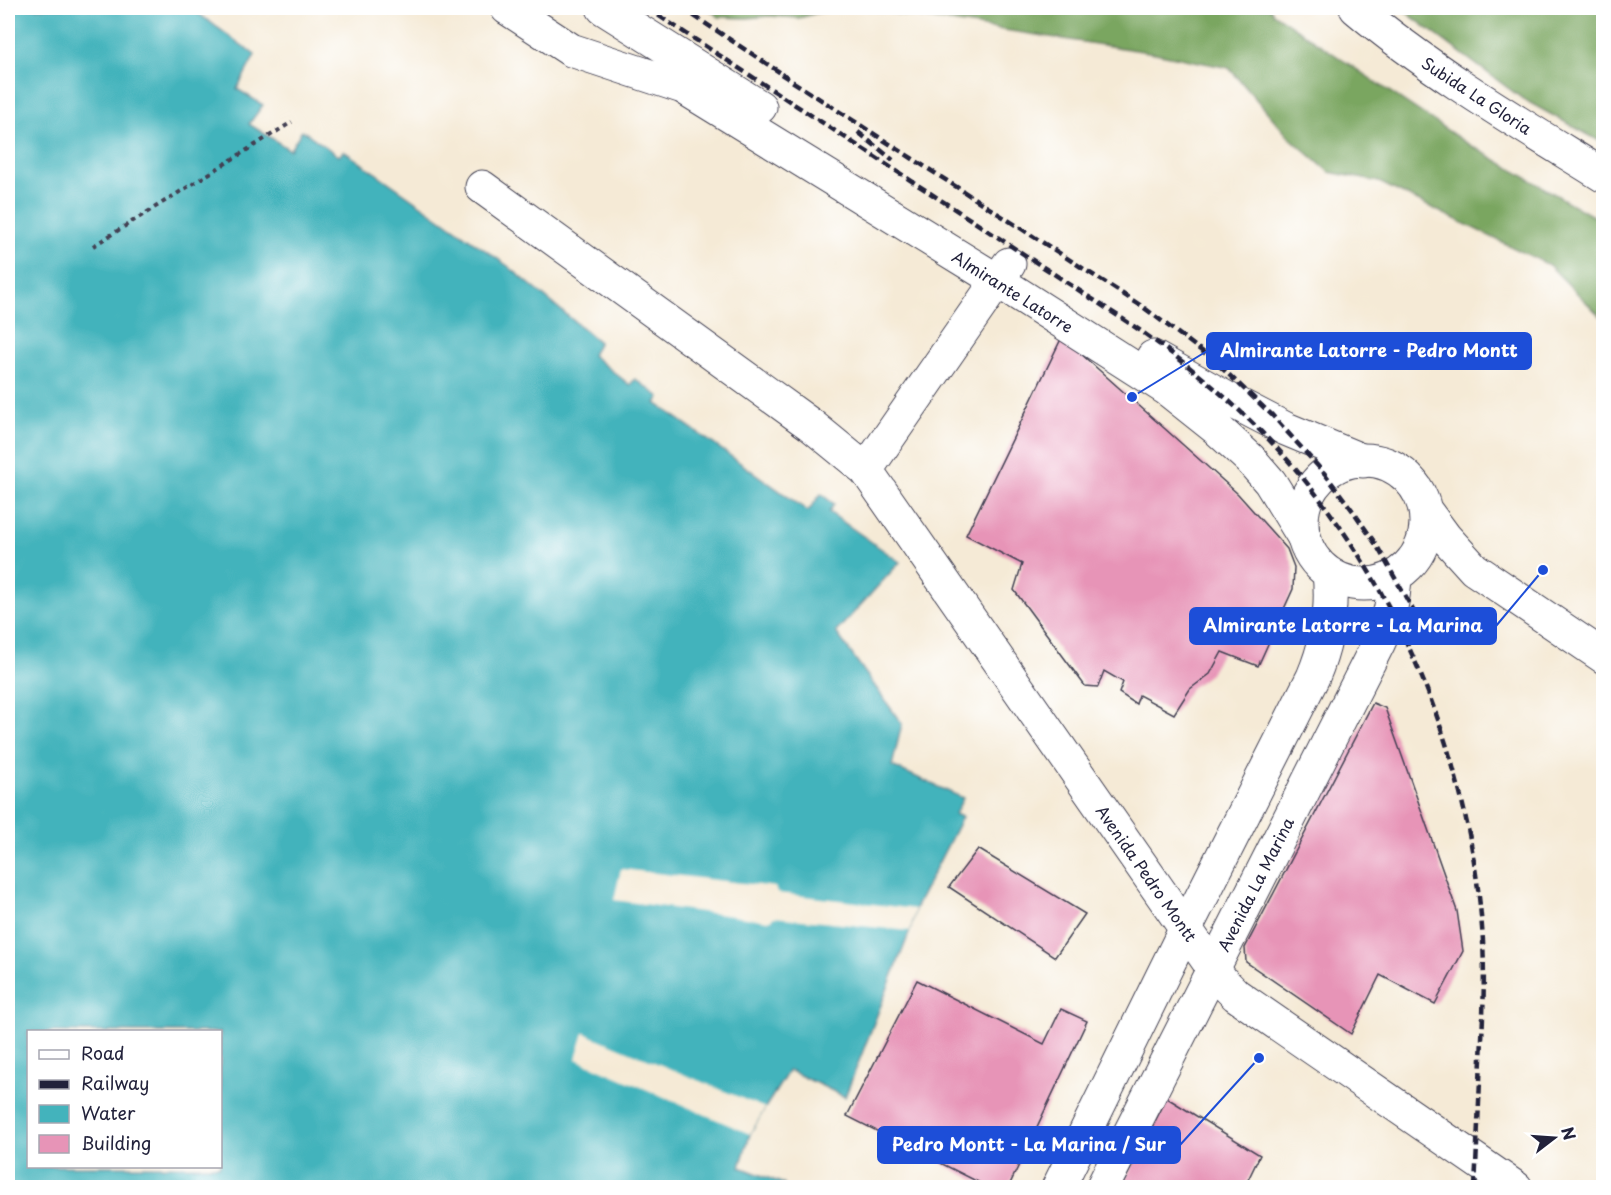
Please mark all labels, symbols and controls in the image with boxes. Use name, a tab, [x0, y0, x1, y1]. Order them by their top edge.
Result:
street label: Subida La Gloria	[1417, 50, 1537, 140]
street label: Almirante Latorre	[948, 244, 1078, 338]
callout: Almirante Latorre - Pedro Montt	[1207, 333, 1531, 369]
text: Almirante Latorre - Pedro Montt	[1220, 336, 1518, 363]
callout: Almirante Latorre - La Marina	[1190, 608, 1496, 644]
text: Almirante Latorre - La Marina	[1203, 611, 1483, 638]
street label: Avenida Pedro Montt	[1091, 800, 1203, 946]
street label: Avenida La Marina	[1211, 812, 1300, 955]
legend	[27, 1030, 222, 1168]
text: Road	[81, 1039, 125, 1066]
text: Railway	[81, 1069, 149, 1096]
text: Water	[81, 1099, 136, 1126]
north arrow	[1524, 1108, 1584, 1168]
text: N	[1556, 1124, 1583, 1143]
callout: Pedro Montt - La Marina / Sur	[878, 1127, 1180, 1163]
text: Building	[81, 1129, 151, 1156]
text: Pedro Montt - La Marina / Sur	[892, 1130, 1167, 1157]

